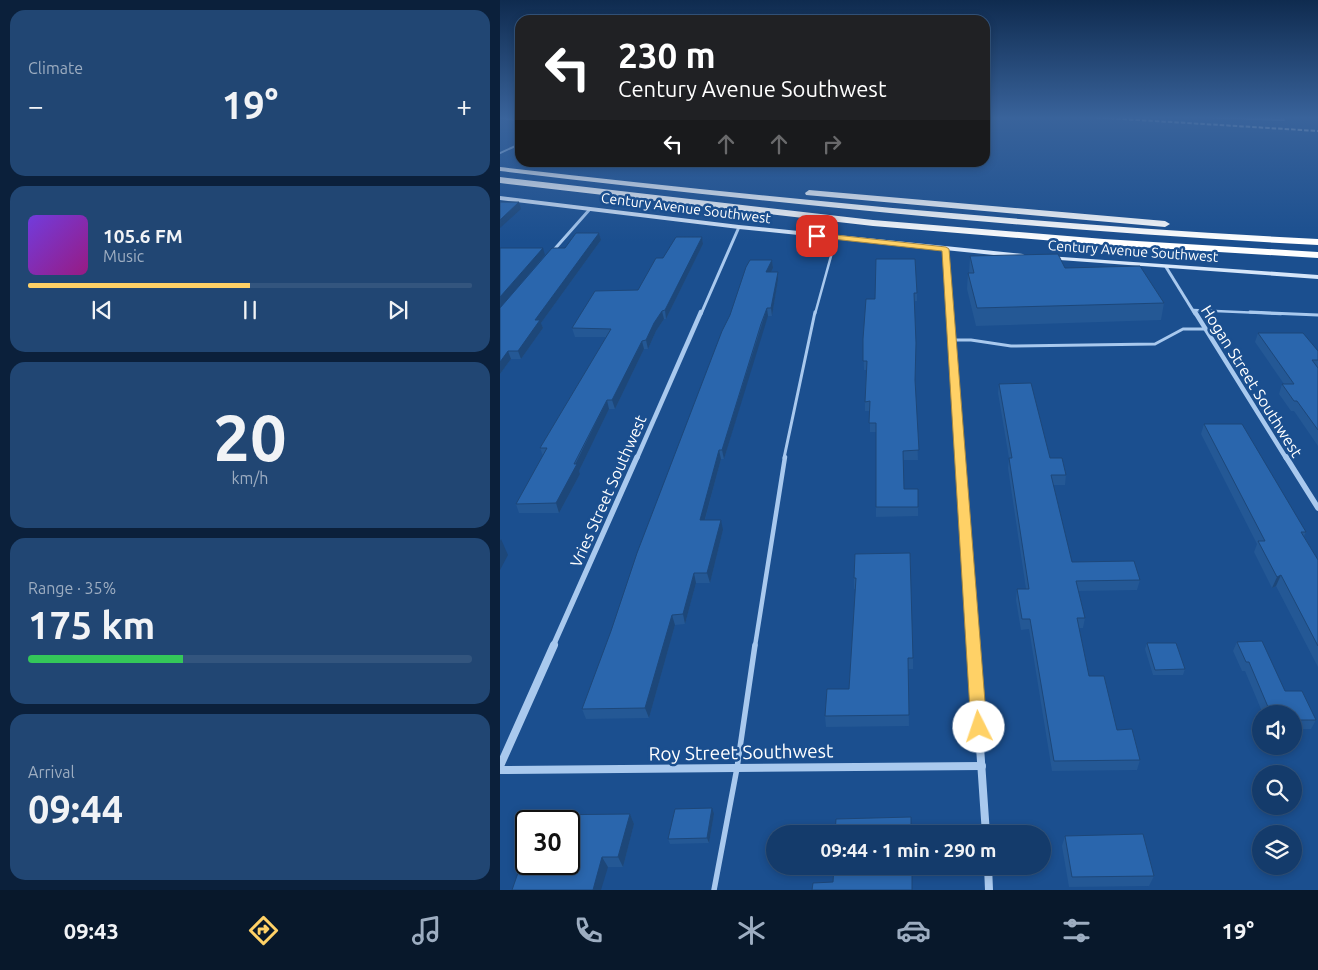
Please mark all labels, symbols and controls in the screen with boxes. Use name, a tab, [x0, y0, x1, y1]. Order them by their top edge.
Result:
icon: left	[535, 35, 600, 100]
text: 230 m	[618, 35, 716, 75]
text: Climate	[28, 59, 83, 77]
text: Century Avenue Southwest	[618, 76, 887, 101]
text: 19°	[222, 84, 278, 126]
text: −	[28, 90, 44, 121]
text: +	[456, 90, 472, 121]
icon: left	[659, 130, 687, 158]
icon: ahead	[712, 130, 740, 158]
icon: ahead	[765, 130, 793, 158]
icon: right	[818, 130, 846, 158]
street label: Century Avenue Southwest	[600, 190, 772, 226]
pin	[796, 215, 838, 257]
icon: arrive	[803, 222, 831, 250]
text: 105.6 FM	[103, 225, 183, 247]
street label: Century Avenue Southwest	[1047, 237, 1219, 265]
text: Music	[103, 247, 144, 265]
icon: previous	[88, 296, 116, 324]
icon: pause	[236, 296, 264, 324]
icon: next	[384, 296, 412, 324]
street label: Hogan Street Southwest	[1198, 302, 1307, 461]
text: 20	[213, 400, 287, 473]
street label: Vries Street Southwest	[566, 412, 650, 570]
text: km/h	[232, 469, 268, 487]
text: Range · 35%	[28, 579, 116, 597]
text: 175 km	[28, 604, 155, 646]
position arrow	[952, 700, 1004, 752]
map controls	[1252, 705, 1302, 875]
button: sound	[1252, 705, 1302, 755]
street label: Roy Street Southwest	[648, 739, 834, 765]
text: Arrival	[28, 763, 75, 781]
button: search	[1252, 765, 1302, 815]
text: 09:44	[28, 788, 123, 830]
speed limit sign: 30	[515, 810, 580, 875]
button: layers	[1252, 825, 1302, 875]
text: 09:44 · 1 min · 290 m	[821, 839, 996, 861]
icon: directions	[246, 913, 281, 948]
icon: music	[409, 913, 444, 948]
icon: phone	[571, 913, 606, 948]
icon: climate	[734, 913, 769, 948]
icon: car	[896, 913, 931, 948]
icon: filters	[1059, 913, 1094, 948]
text: 09:43	[64, 918, 119, 943]
text: 19°	[1222, 918, 1254, 943]

